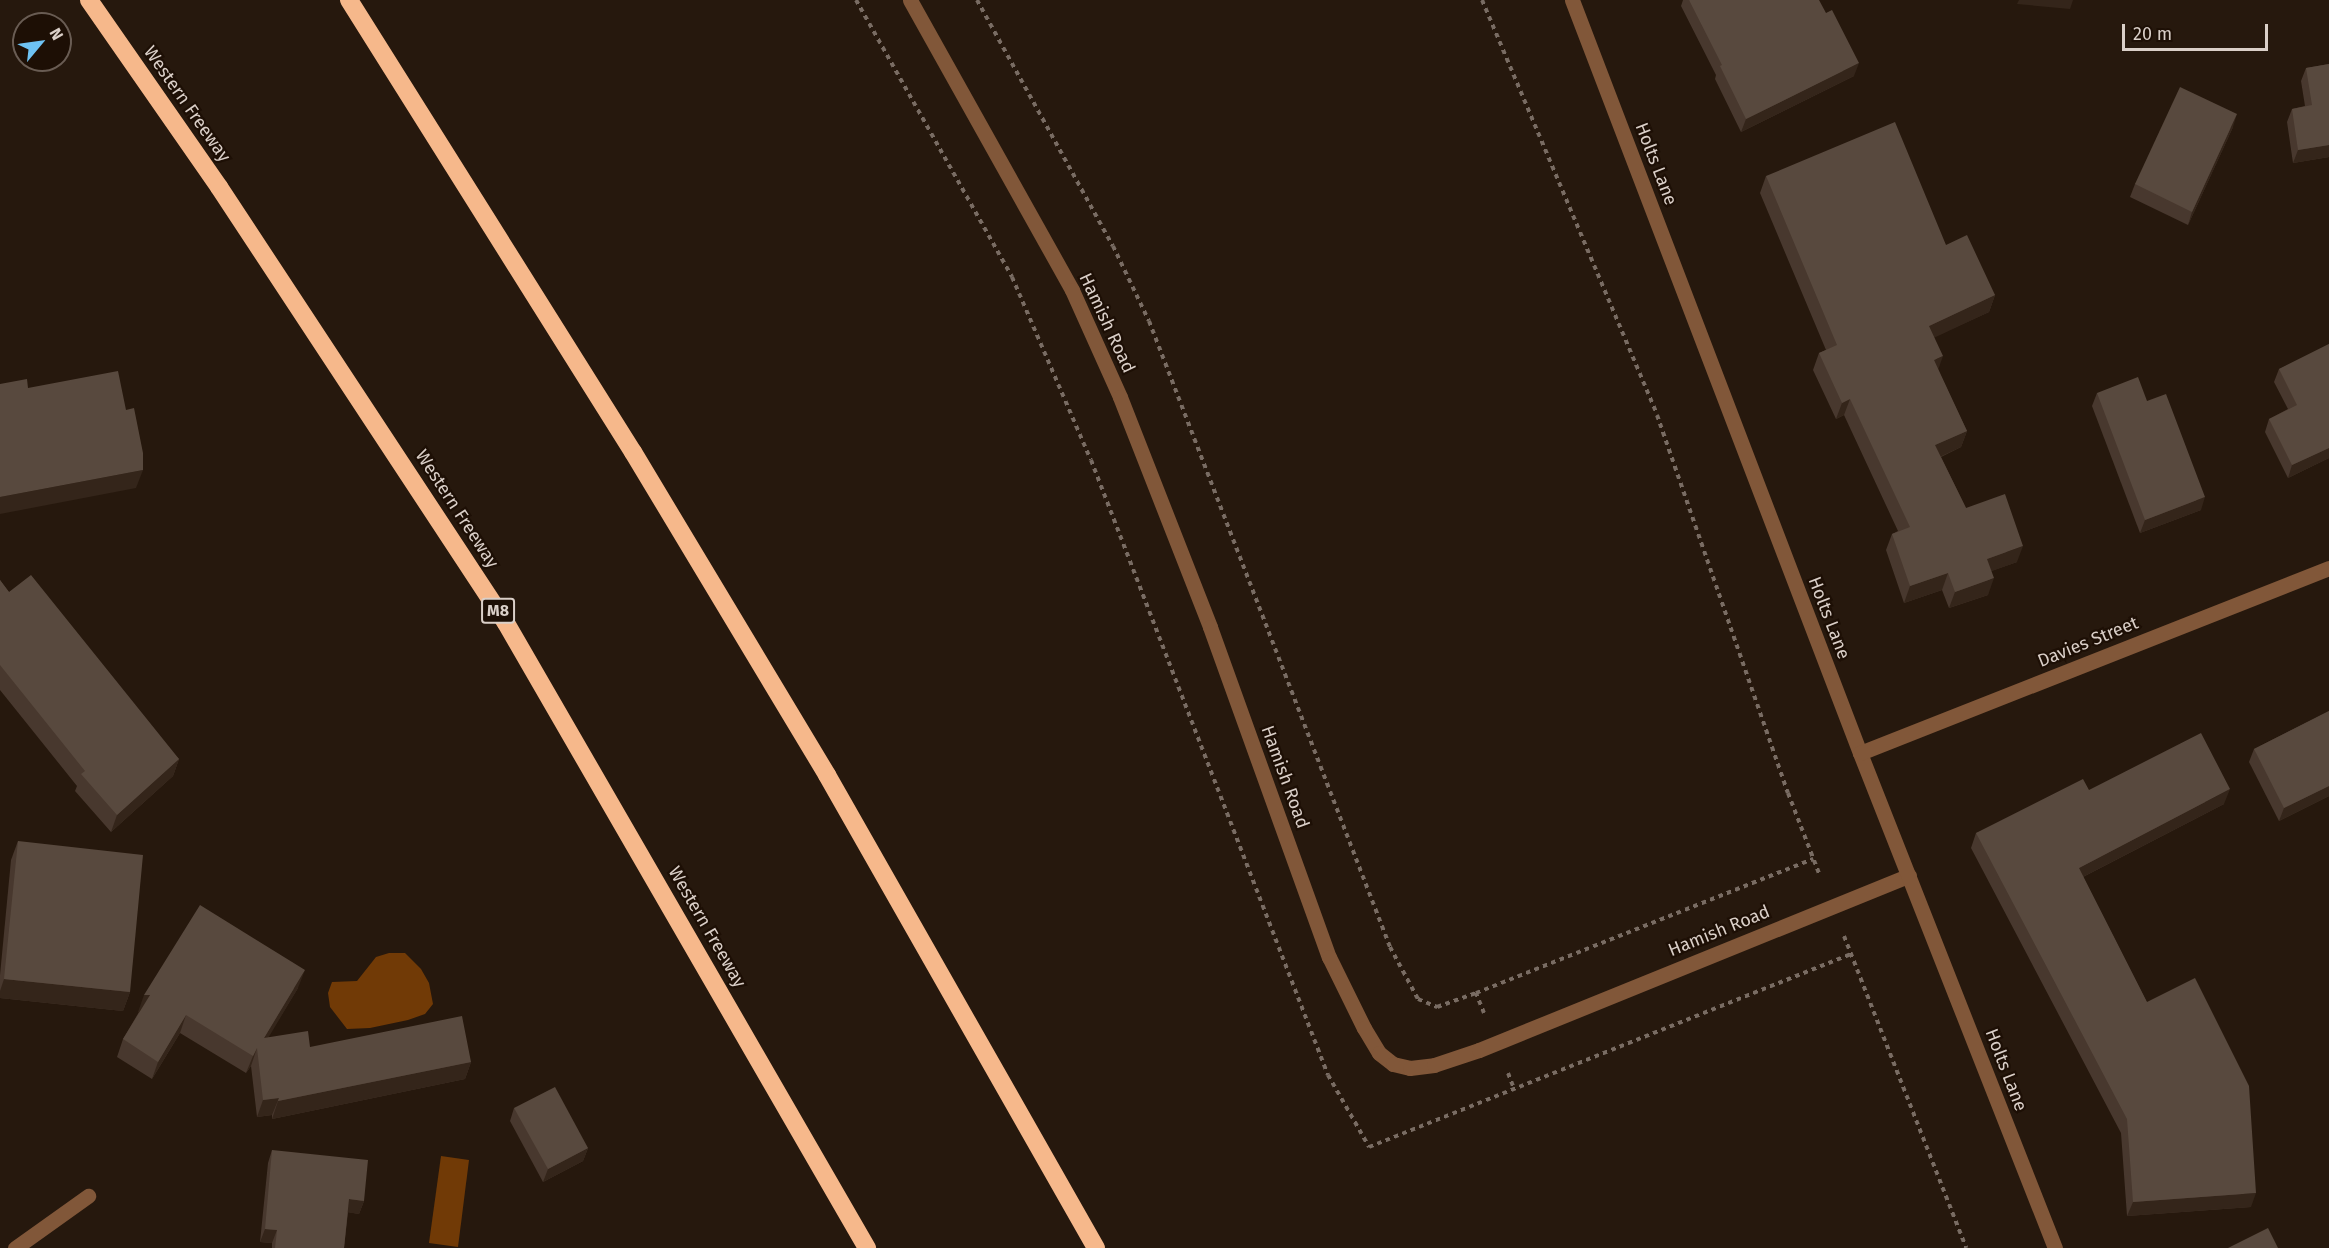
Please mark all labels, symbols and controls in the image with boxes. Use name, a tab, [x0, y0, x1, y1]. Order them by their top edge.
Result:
north arrow	[12, 12, 72, 72]
scale bar	[2125, 12, 2270, 50]
text: 20 m	[2133, 23, 2172, 45]
text: N	[46, 25, 67, 43]
street label: Western Freeway	[139, 42, 235, 166]
street label: Holts Lane	[1630, 120, 1682, 208]
street label: Hamish Road	[1074, 270, 1140, 376]
street label: Western Freeway	[411, 446, 503, 572]
street label: Holts Lane	[1803, 574, 1855, 662]
road number: M8	[480, 598, 516, 624]
street label: Davies Street	[2034, 612, 2142, 672]
street label: Hamish Road	[1256, 723, 1314, 831]
street label: Western Freeway	[664, 862, 750, 992]
street label: Hamish Road	[1665, 901, 1773, 961]
street label: Holts Lane	[1980, 1026, 2032, 1114]

